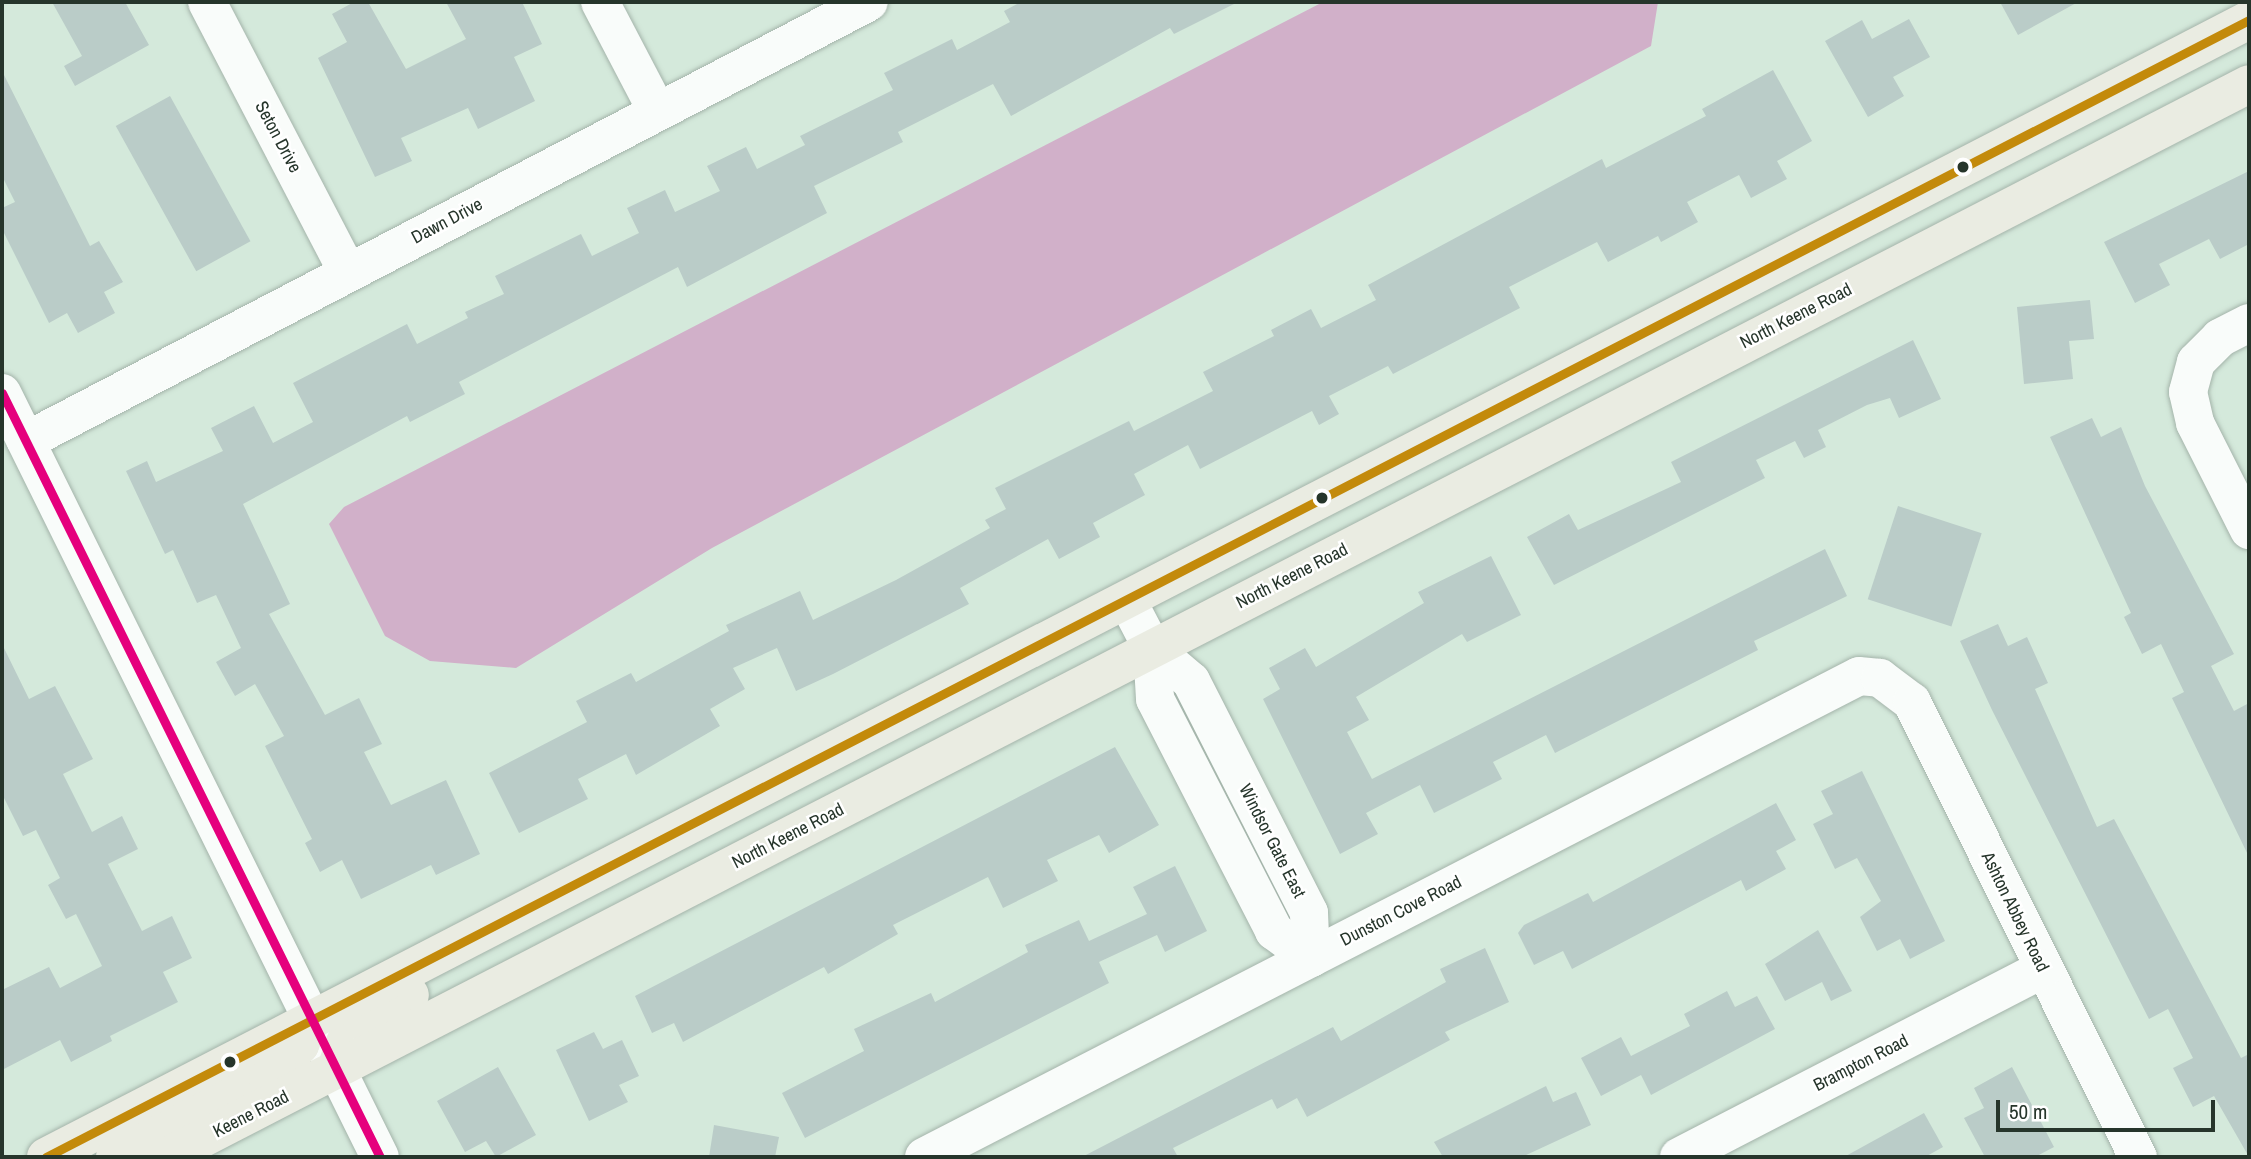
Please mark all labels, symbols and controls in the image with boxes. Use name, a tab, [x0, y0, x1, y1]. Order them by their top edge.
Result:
street label: Seton Drive	[250, 98, 306, 176]
unlabelled marker	[1956, 160, 1970, 174]
street label: Dawn Drive	[408, 193, 486, 249]
street label: North Keene Road	[1737, 279, 1855, 353]
unlabelled marker	[1315, 491, 1329, 505]
street label: North Keene Road	[1233, 539, 1351, 613]
street label: Windsor Gate East	[1234, 781, 1310, 901]
street label: North Keene Road	[729, 799, 847, 873]
street label: Ashton Abbey Road	[1977, 848, 2053, 976]
street label: Dunston Cove Road	[1337, 871, 1465, 951]
street label: Brampton Road	[1810, 1030, 1912, 1096]
unlabelled marker	[223, 1055, 237, 1069]
street label: Keene Road	[210, 1086, 292, 1142]
scale bar	[1999, 1086, 2218, 1130]
text: 50 m	[2009, 1097, 2047, 1126]

